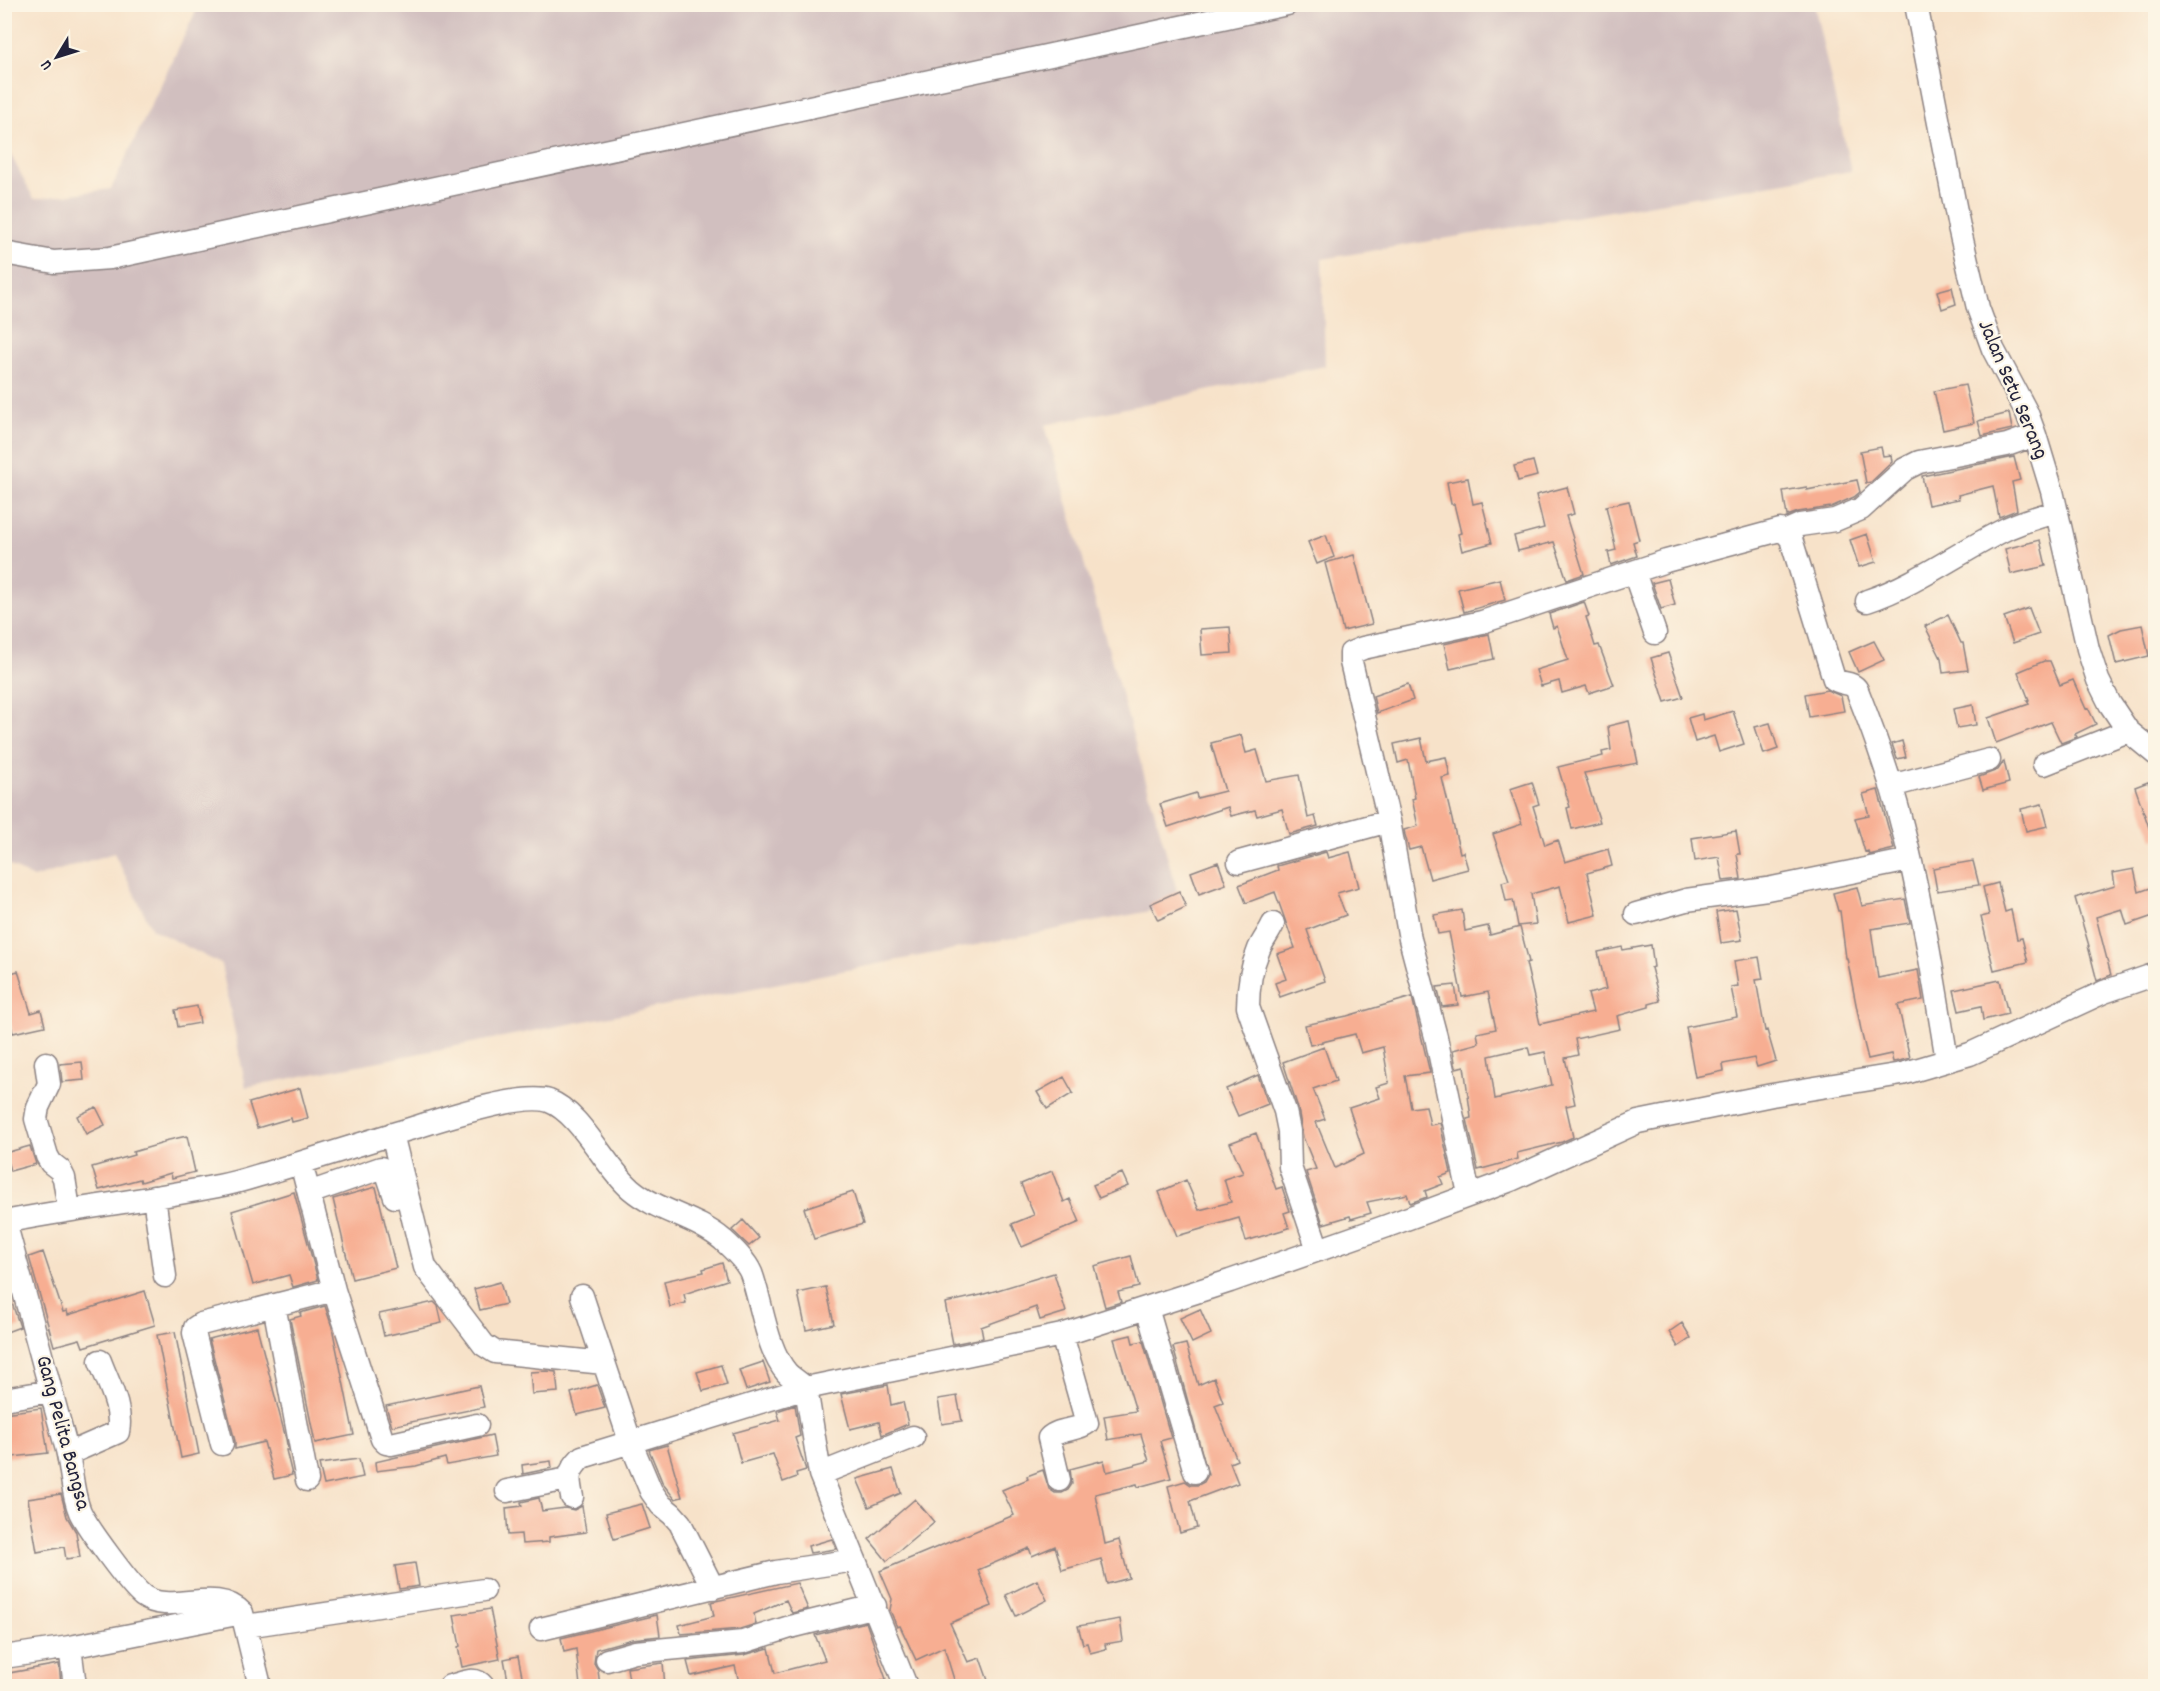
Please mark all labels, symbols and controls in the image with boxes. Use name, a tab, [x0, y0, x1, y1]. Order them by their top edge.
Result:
north arrow	[27, 27, 87, 87]
text: U	[36, 54, 59, 75]
street label: Jalan Setu Serang	[1969, 315, 2055, 465]
street label: Gang Pelita Bangsa	[26, 1352, 98, 1514]

